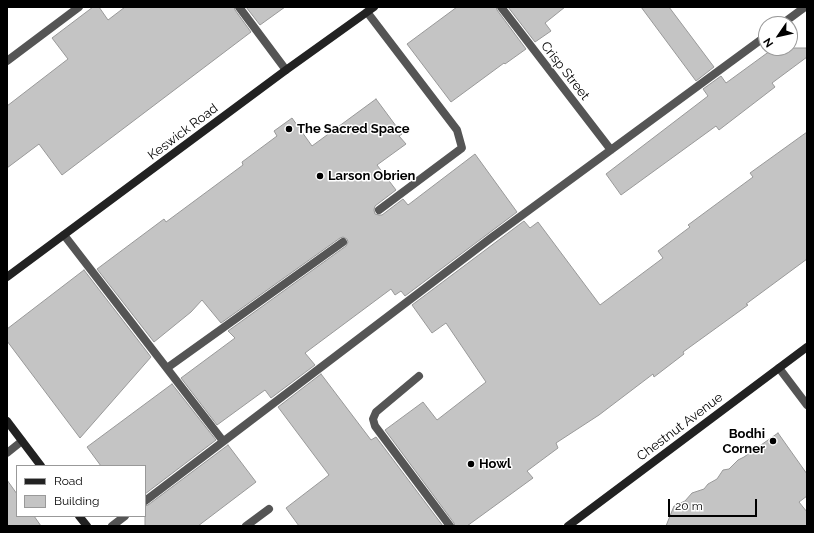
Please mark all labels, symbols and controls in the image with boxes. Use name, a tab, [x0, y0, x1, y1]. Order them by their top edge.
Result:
north arrow	[758, 16, 798, 56]
text: N	[761, 35, 776, 50]
street label: Crisp Street	[537, 39, 593, 103]
street label: Keswick Road	[145, 101, 221, 163]
place label: The Sacred Space	[297, 121, 409, 137]
marker: The Sacred Space	[284, 124, 294, 134]
place label: Larson Obrien	[328, 168, 415, 184]
marker: Larson Obrien	[315, 171, 325, 181]
street label: Chestnut Avenue	[634, 390, 726, 464]
place label: Bodhi Corner	[723, 426, 765, 457]
marker: Bodhi Corner	[768, 436, 778, 446]
place label: Howl	[479, 456, 511, 472]
marker: Howl	[466, 459, 476, 469]
legend	[16, 465, 146, 517]
text: Road	[54, 474, 83, 488]
scale bar	[670, 491, 759, 517]
text: Building	[54, 494, 100, 508]
text: 20 m	[675, 499, 703, 513]

